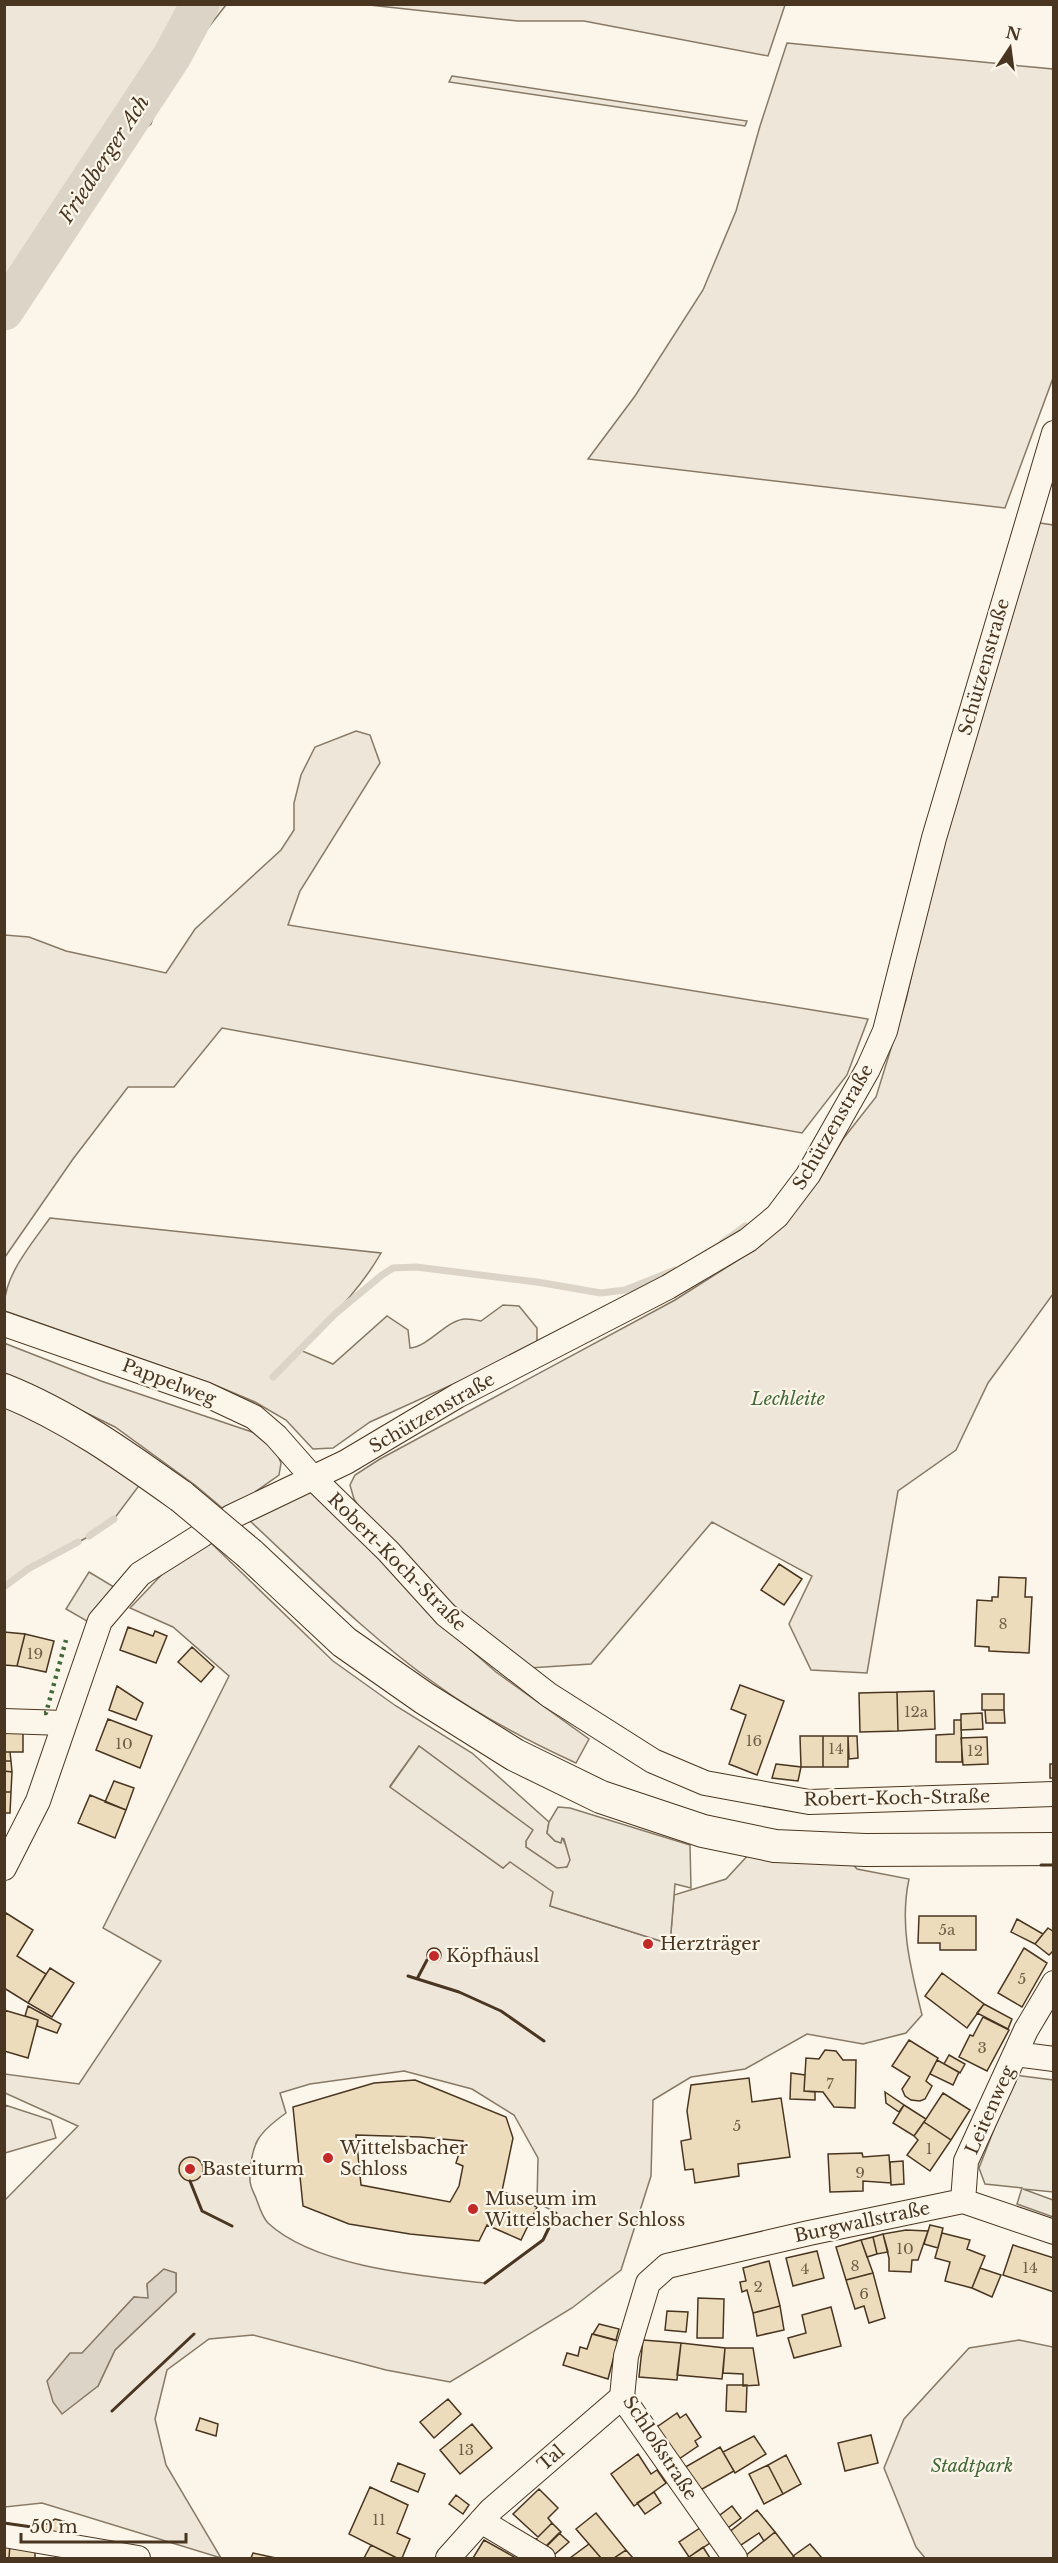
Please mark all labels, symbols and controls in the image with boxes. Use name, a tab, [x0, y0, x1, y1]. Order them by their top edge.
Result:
north arrow	[980, 18, 1040, 78]
text: N	[1004, 22, 1023, 45]
water label: Friedberger Ach	[53, 91, 154, 228]
street label: Schützenstraße	[954, 596, 1014, 738]
street label: Schützenstraße	[788, 1060, 878, 1194]
street label: Pappelweg	[119, 1354, 219, 1410]
street label: Schützenstraße	[365, 1368, 499, 1458]
park label: Lechleite	[750, 1388, 825, 1410]
street label: Robert-Koch-Straße	[323, 1488, 471, 1636]
house number: 8	[998, 1614, 1008, 1633]
house number: 19	[27, 1644, 43, 1663]
house number: 12a	[904, 1702, 929, 1721]
house number: 16	[746, 1731, 762, 1750]
house number: 10	[115, 1734, 133, 1753]
house number: 14	[828, 1739, 844, 1758]
house number: 12	[967, 1741, 983, 1760]
street label: Robert-Koch-Straße	[804, 1785, 990, 1811]
house number: 5a	[939, 1920, 956, 1939]
place label: Herzträger	[660, 1933, 760, 1955]
marker: Herzträger	[641, 1937, 655, 1951]
place label: Köpfhäusl	[446, 1945, 539, 1967]
marker: Köpfhäusl	[427, 1949, 441, 1963]
house number: 5	[1018, 1969, 1026, 1988]
house number: 3	[977, 2038, 987, 2057]
street label: Leitenweg	[961, 2062, 1019, 2158]
house number: 7	[826, 2074, 834, 2093]
house number: 5	[733, 2116, 741, 2135]
place label: Wittelsbacher Schloss	[339, 2137, 468, 2180]
house number: 1	[926, 2139, 932, 2158]
marker: Wittelsbacher Schloss	[321, 2151, 335, 2165]
place label: Basteiturm	[202, 2158, 304, 2180]
marker: Basteiturm	[183, 2162, 197, 2176]
house number: 9	[855, 2163, 865, 2182]
place label: Museum im Wittelsbacher Schloss	[484, 2188, 685, 2231]
street label: Burgwallstraße	[792, 2197, 932, 2247]
marker: Museum im Wittelsbacher Schloss	[466, 2202, 480, 2216]
house number: 10	[896, 2239, 914, 2258]
house number: 8	[850, 2256, 860, 2275]
house number: 14	[1022, 2258, 1038, 2277]
house number: 4	[801, 2259, 809, 2278]
house number: 2	[753, 2277, 763, 2296]
house number: 6	[859, 2284, 869, 2303]
street label: Schloßstraße	[618, 2392, 702, 2504]
house number: 13	[458, 2440, 474, 2459]
street label: Tal	[533, 2440, 569, 2476]
park label: Stadtpark	[931, 2455, 1013, 2477]
scale bar	[21, 2506, 186, 2544]
house number: 11	[372, 2510, 386, 2529]
text: 50 m	[30, 2516, 78, 2538]

